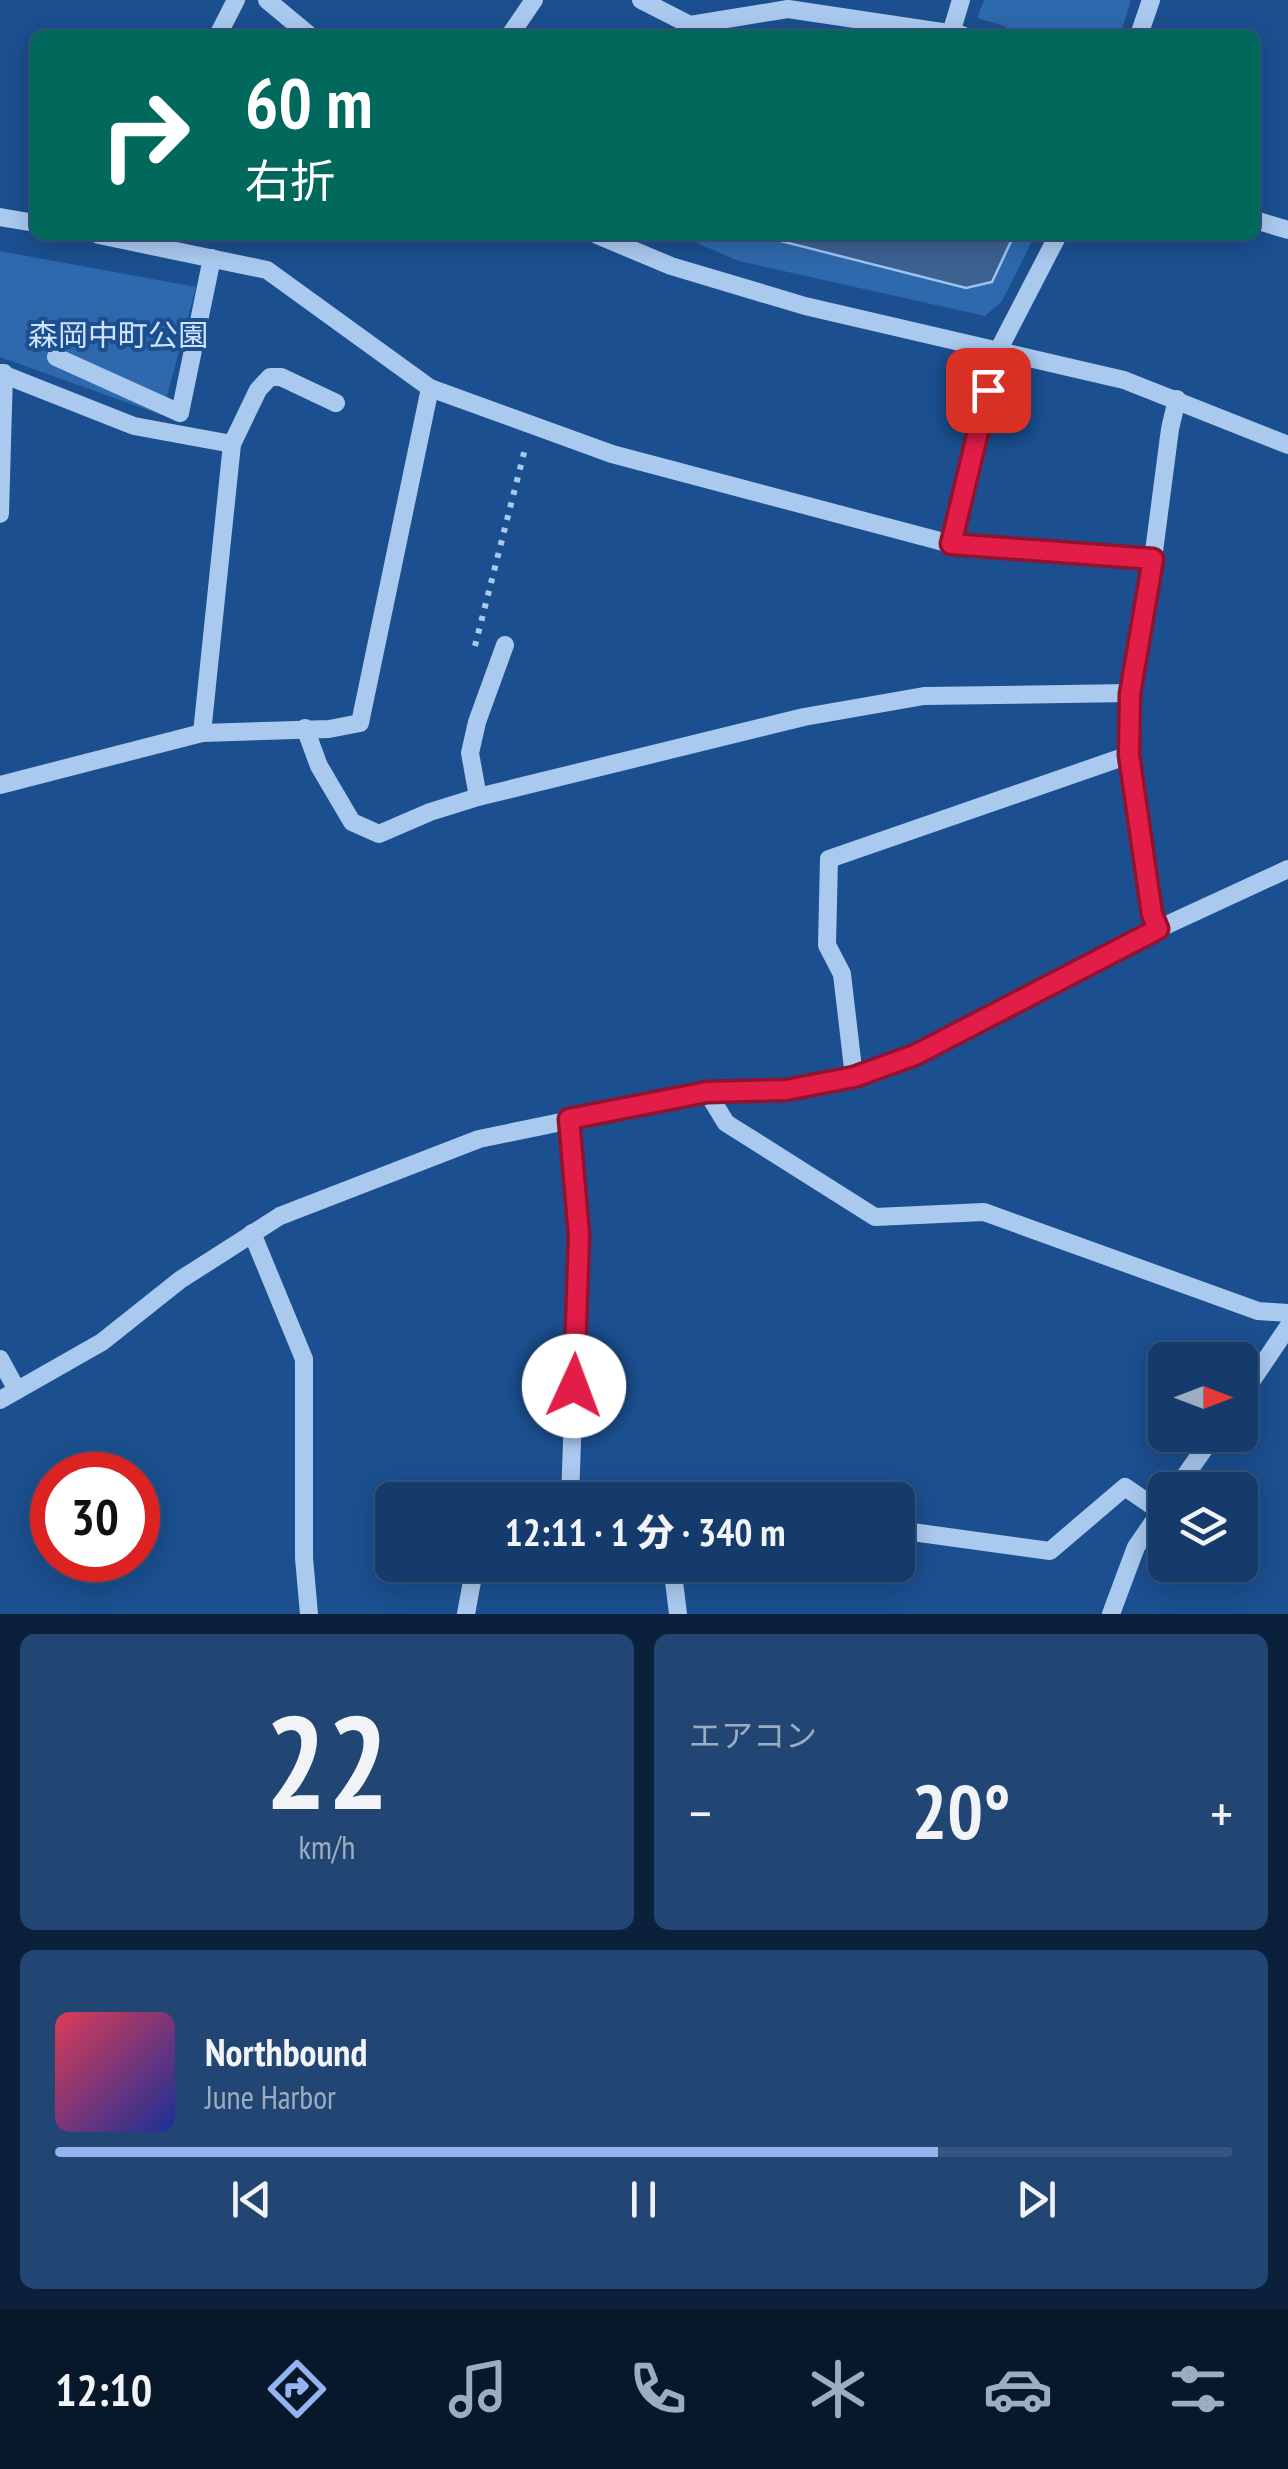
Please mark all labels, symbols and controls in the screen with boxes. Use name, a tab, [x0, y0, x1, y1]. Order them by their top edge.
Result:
text: 60 m	[245, 57, 373, 147]
icon: right	[80, 70, 210, 200]
text: 右折	[245, 151, 335, 209]
park label: 森岡中町公園	[28, 315, 208, 354]
pin	[946, 348, 1031, 433]
icon: arrive	[961, 363, 1016, 418]
position arrow	[522, 1334, 626, 1438]
north arrow	[1148, 1342, 1258, 1452]
map controls	[1148, 1342, 1258, 1582]
speed limit sign: 30	[30, 1452, 160, 1582]
button: layers	[1148, 1472, 1258, 1582]
text: 12:11 · 1 分 · 340 m	[505, 1507, 785, 1556]
text: 22	[265, 1677, 389, 1845]
text: エアコン	[689, 1714, 817, 1756]
text: 20°	[911, 1763, 1011, 1860]
text: −	[689, 1777, 712, 1848]
text: +	[1210, 1777, 1233, 1848]
text: km/h	[299, 1826, 355, 1868]
text: Northbound	[205, 2027, 367, 2076]
text: June Harbor	[205, 2076, 336, 2118]
icon: previous	[224, 2172, 279, 2227]
icon: pause	[616, 2172, 671, 2227]
icon: next	[1009, 2172, 1064, 2227]
icon: directions	[262, 2354, 332, 2424]
icon: music	[443, 2354, 513, 2424]
icon: phone	[623, 2354, 693, 2424]
icon: climate	[803, 2354, 873, 2424]
icon: car	[983, 2354, 1053, 2424]
icon: filters	[1163, 2354, 1233, 2424]
text: 12:10	[55, 2360, 152, 2418]

